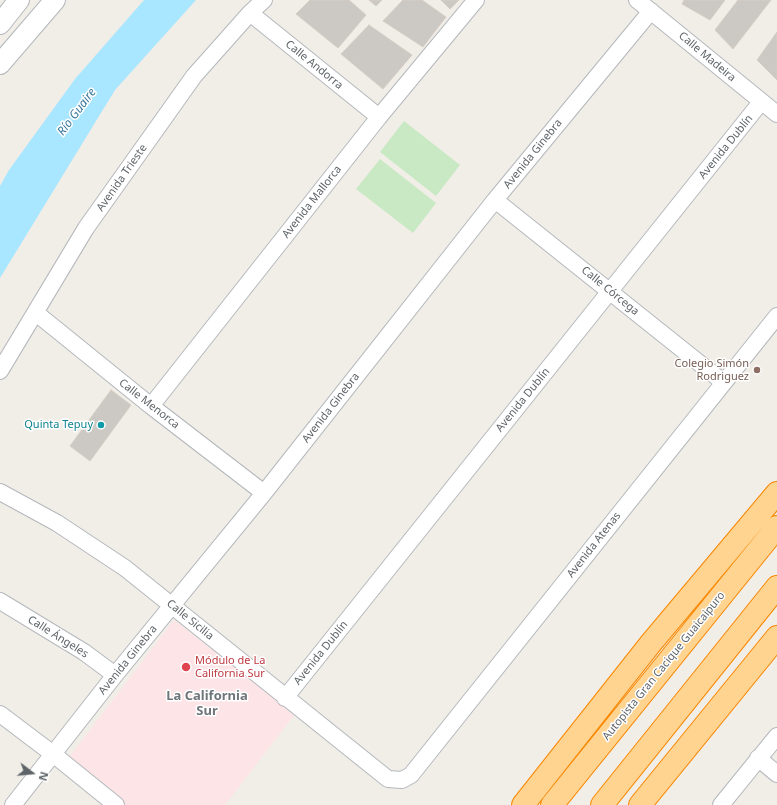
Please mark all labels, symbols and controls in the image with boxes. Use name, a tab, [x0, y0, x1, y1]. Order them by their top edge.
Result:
street label: Calle Madeira	[676, 29, 738, 85]
street label: Calle Andorra	[283, 38, 345, 92]
water label: Río Guaire	[55, 86, 99, 138]
street label: Avenida Dublín	[696, 112, 756, 182]
street label: Avenida Ginebra	[501, 117, 565, 191]
street label: Avenida Trieste	[94, 142, 150, 214]
street label: Avenida Mallorca	[280, 163, 344, 241]
street label: Calle Córcega	[579, 264, 641, 318]
place label: Colegio Simón Rodriguez	[675, 357, 749, 383]
street label: Avenida Dublín	[493, 365, 553, 435]
marker: Colegio Simón Rodriguez	[752, 365, 762, 375]
street label: Avenida Ginebra	[300, 370, 362, 446]
street label: Calle Menorca	[116, 376, 182, 432]
place label: Quinta Tepuy	[24, 418, 93, 432]
marker: Quinta Tepuy	[96, 420, 106, 430]
street label: Avenida Atenas	[564, 510, 624, 580]
street label: Autopista Gran Cacique Guaicaipuro	[600, 589, 728, 743]
street label: Calle Sicilia	[164, 597, 216, 643]
street label: Calle Ángeles	[25, 613, 91, 661]
street label: Avenida Dublín	[291, 618, 351, 688]
street label: Avenida Ginebra	[96, 623, 160, 697]
place label: Módulo de La California Sur	[195, 654, 265, 680]
marker: Módulo de La California Sur	[180, 661, 192, 673]
district label: La California Sur	[166, 688, 248, 719]
north arrow	[12, 753, 52, 793]
text: N	[36, 770, 52, 783]

